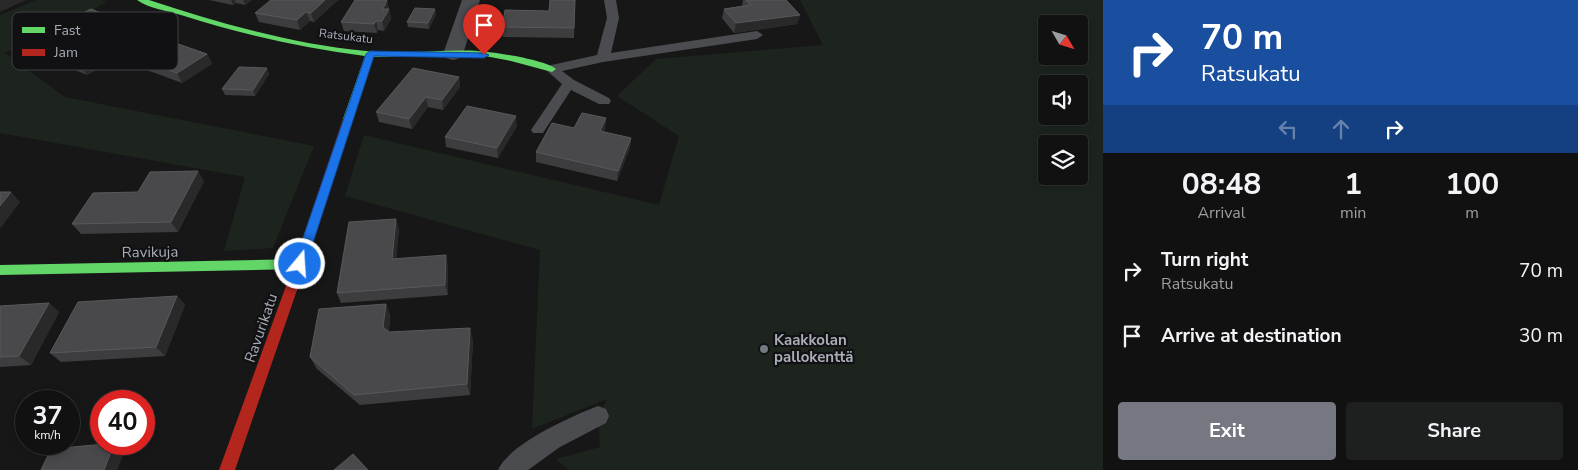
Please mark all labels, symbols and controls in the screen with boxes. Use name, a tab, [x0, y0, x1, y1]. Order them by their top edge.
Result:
pin	[463, 4, 505, 55]
icon: arrive	[470, 11, 498, 39]
legend	[12, 12, 178, 70]
text: 70 m	[1201, 14, 1283, 61]
north arrow	[1038, 15, 1088, 65]
map controls	[1038, 15, 1088, 185]
icon: right	[1118, 20, 1183, 85]
text: Fast	[54, 21, 80, 40]
street label: Ratsukatu	[318, 25, 374, 47]
text: Jam	[53, 43, 78, 62]
text: Ratsukatu	[1201, 59, 1301, 89]
button: sound	[1038, 75, 1088, 125]
icon: left	[1274, 115, 1302, 143]
icon: ahead	[1327, 115, 1355, 143]
icon: right	[1380, 115, 1408, 143]
button: layers	[1038, 135, 1088, 185]
text: 08:48	[1182, 164, 1261, 205]
text: 1	[1344, 164, 1362, 205]
text: 100	[1445, 164, 1499, 205]
text: Arrival	[1197, 202, 1246, 224]
text: min	[1340, 202, 1366, 224]
text: m	[1465, 202, 1479, 224]
position arrow	[273, 237, 325, 289]
street label: Ravikuja	[122, 242, 178, 262]
text: Turn right	[1161, 247, 1248, 273]
icon: right	[1118, 257, 1146, 285]
text: 70 m	[1519, 258, 1563, 284]
text: Ratsukatu	[1161, 273, 1233, 295]
street label: Ravurikatu	[240, 291, 282, 365]
icon: arrive	[1118, 322, 1146, 350]
text: Arrive at destination	[1161, 323, 1342, 349]
text: 30 m	[1519, 323, 1563, 349]
place label: Kaakkolan pallokenttä	[774, 330, 853, 367]
marker: Kaakkolan pallokenttä	[758, 343, 770, 355]
speed limit sign: 40	[90, 390, 155, 455]
text: 37	[32, 399, 63, 433]
button: Exit	[1118, 402, 1336, 460]
button: Share	[1346, 402, 1563, 460]
text: km/h	[34, 427, 61, 443]

